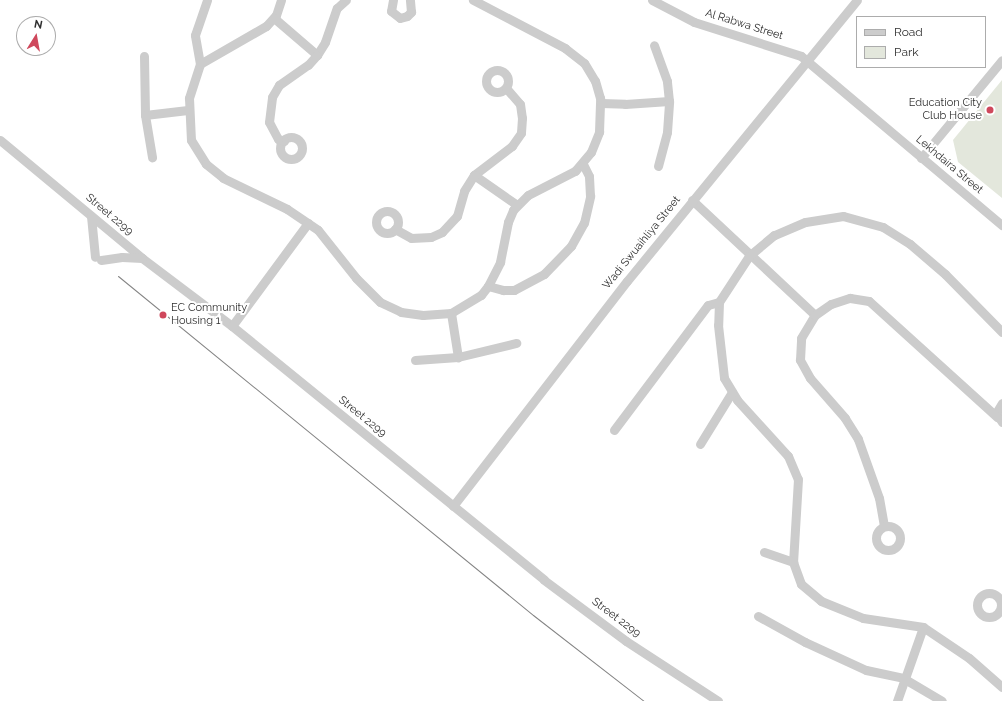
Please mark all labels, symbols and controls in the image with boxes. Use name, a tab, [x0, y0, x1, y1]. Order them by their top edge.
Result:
street label: Al Rabwa Street	[703, 7, 785, 43]
north arrow	[16, 16, 56, 56]
legend	[856, 16, 986, 68]
text: N	[33, 18, 44, 32]
text: Road	[894, 25, 923, 39]
text: Park	[894, 45, 919, 59]
place label: Education City Club House	[909, 97, 982, 123]
marker: Education City Club House	[985, 105, 995, 115]
street label: Lekhdaira Street	[913, 133, 985, 197]
street label: Street 2299	[83, 191, 135, 239]
street label: Wadi Swuaihliya Street	[600, 194, 684, 292]
place label: EC Community Housing 1	[171, 302, 247, 328]
marker: EC Community Housing 1	[158, 310, 168, 320]
street label: Street 2299	[335, 394, 389, 440]
street label: Street 2299	[589, 595, 643, 641]

